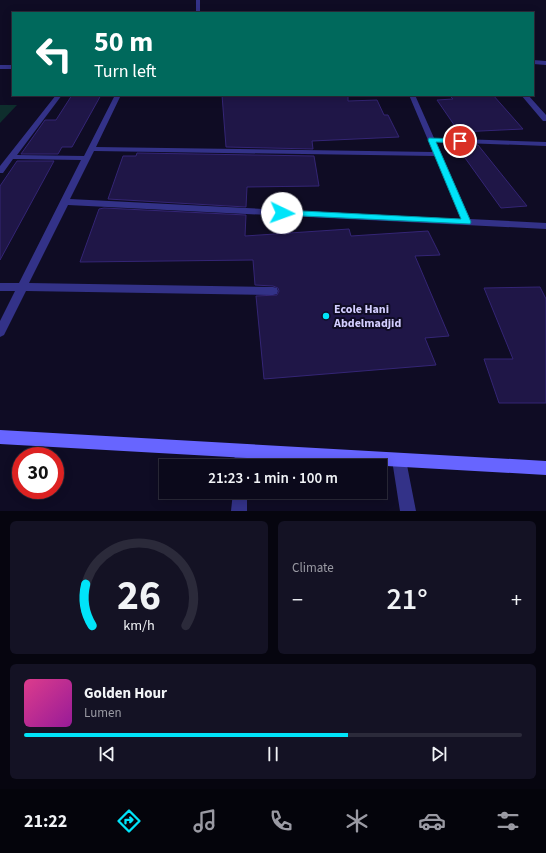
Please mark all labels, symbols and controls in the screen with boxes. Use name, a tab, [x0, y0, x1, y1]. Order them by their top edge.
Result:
text: 50 m	[94, 22, 153, 62]
icon: left	[28, 28, 80, 80]
text: Turn left	[94, 59, 156, 84]
pin	[443, 124, 477, 158]
icon: arrive	[449, 130, 471, 152]
position arrow	[261, 192, 303, 234]
place label: Ecole Hani Abdelmadjid	[333, 301, 401, 332]
marker: Ecole Hani Abdelmadjid	[321, 311, 331, 321]
speed limit sign: 30	[12, 447, 64, 499]
text: 21:23 · 1 min · 100 m	[208, 468, 338, 489]
text: Climate	[292, 559, 334, 577]
text: 26	[117, 565, 161, 625]
text: 21°	[386, 578, 428, 621]
text: −	[292, 584, 303, 616]
text: +	[511, 584, 522, 616]
text: km/h	[123, 614, 155, 635]
text: Golden Hour	[84, 683, 167, 704]
text: Lumen	[84, 704, 122, 722]
icon: previous	[96, 743, 118, 765]
icon: pause	[262, 743, 284, 765]
icon: next	[428, 743, 450, 765]
icon: directions	[115, 807, 143, 835]
icon: music	[191, 807, 219, 835]
icon: phone	[267, 807, 295, 835]
icon: climate	[343, 807, 371, 835]
icon: car	[418, 807, 446, 835]
icon: filters	[494, 807, 522, 835]
text: 21:22	[24, 809, 67, 834]

